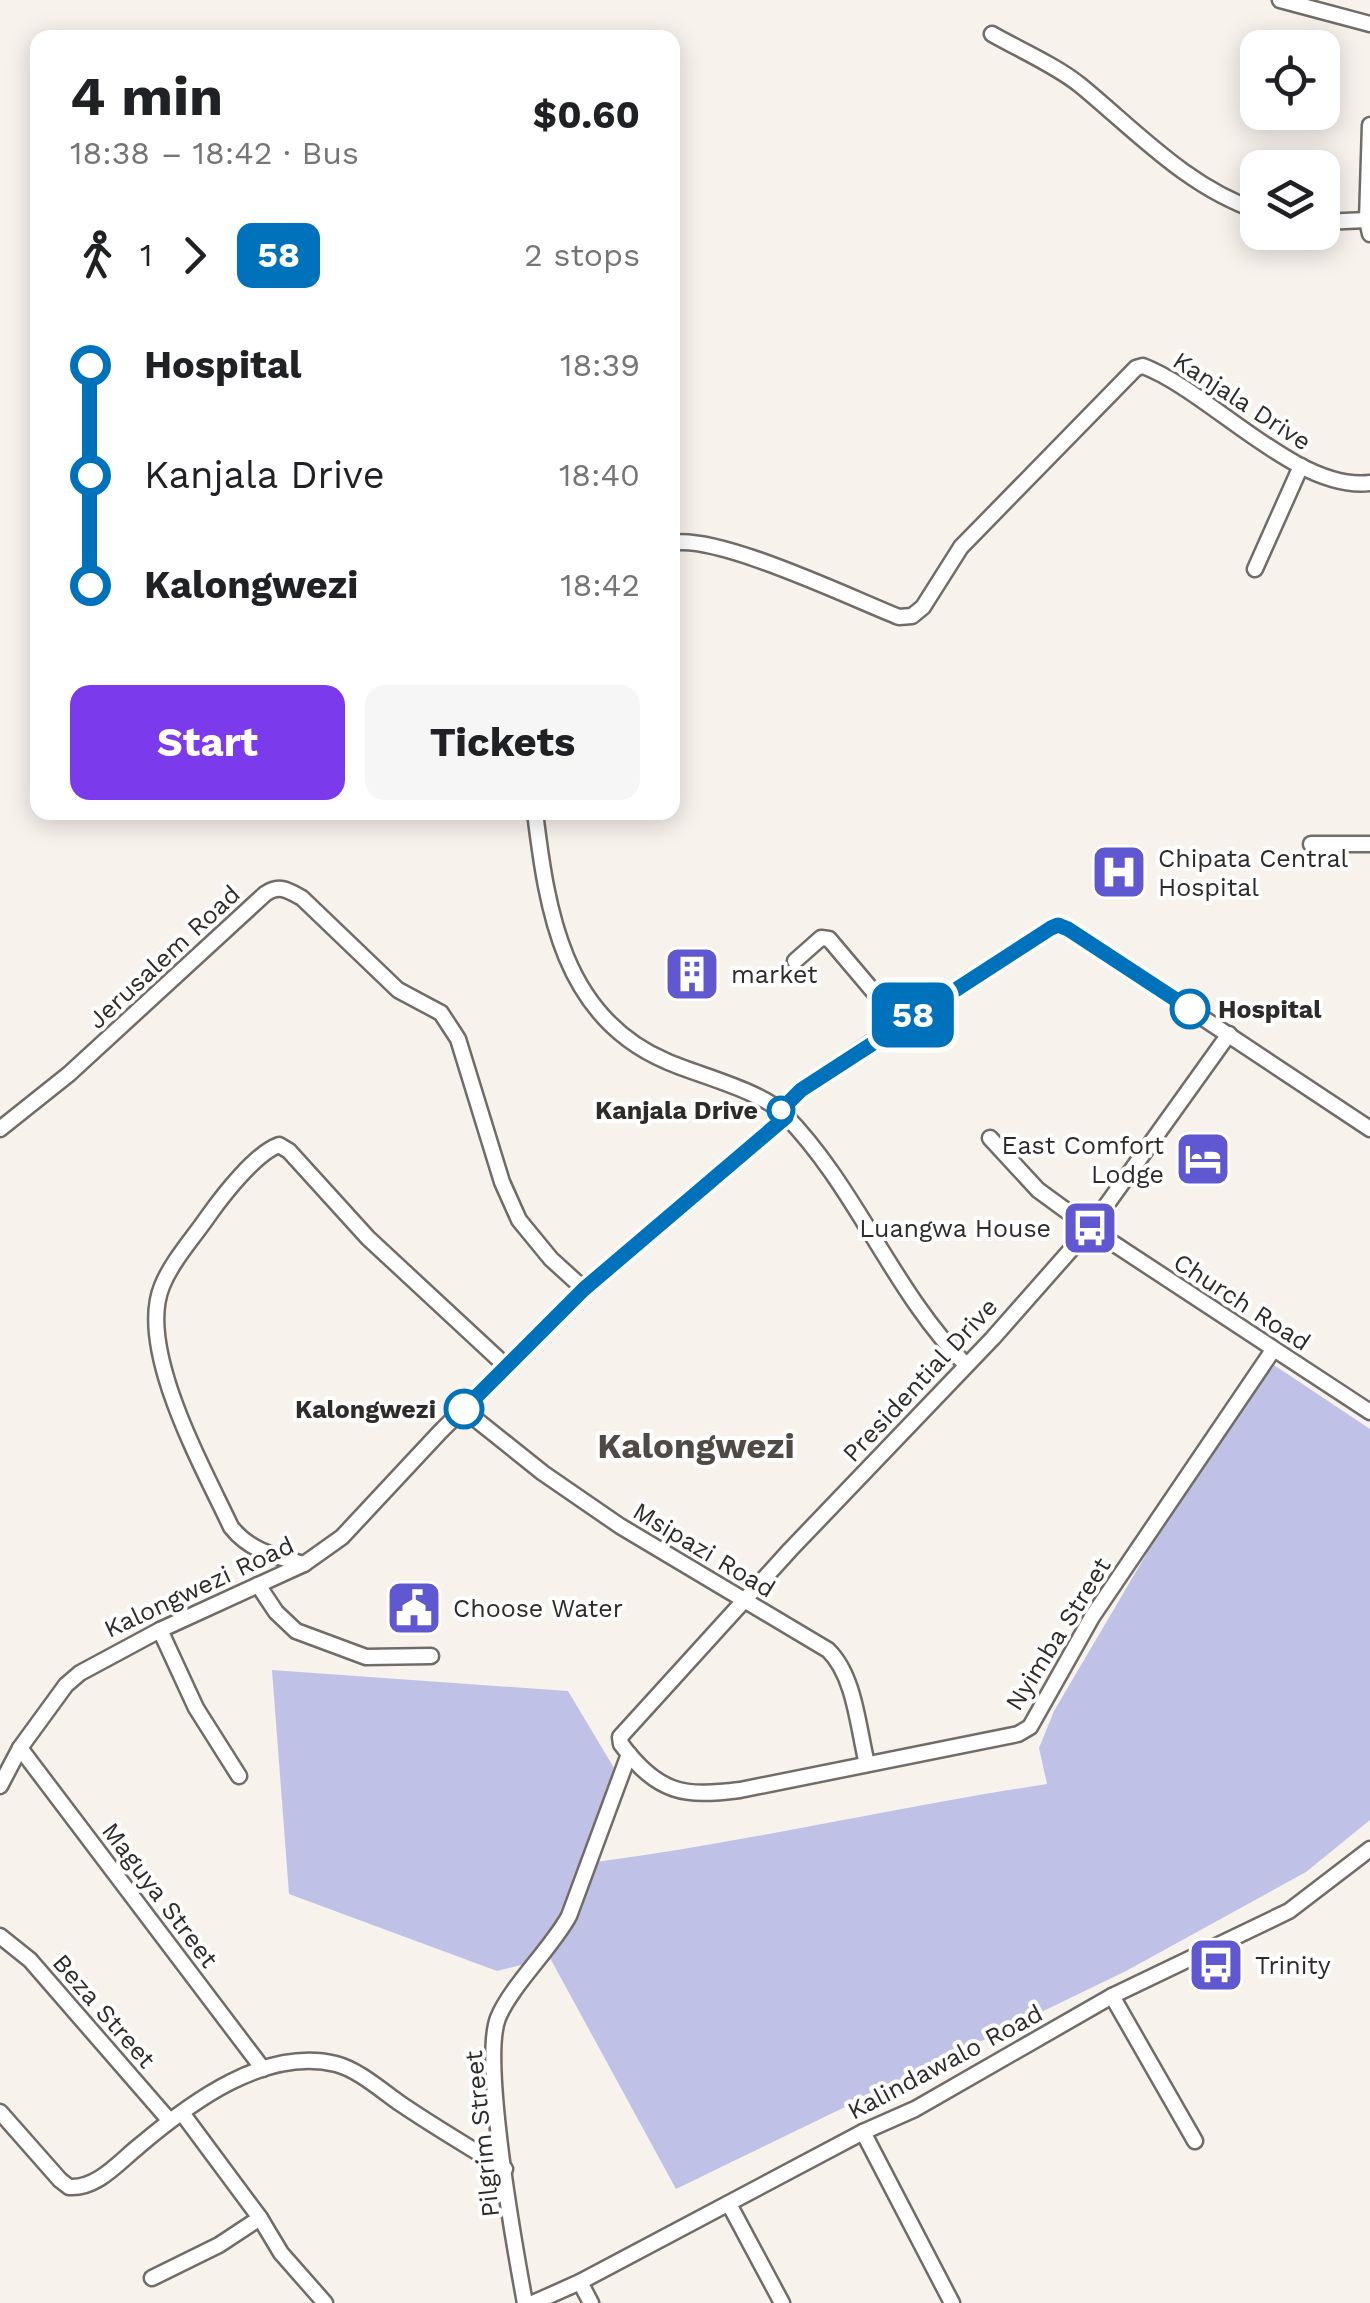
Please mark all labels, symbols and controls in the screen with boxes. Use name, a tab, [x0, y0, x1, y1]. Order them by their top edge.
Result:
map controls	[1240, 30, 1340, 250]
button: locate	[1240, 30, 1340, 130]
text: 4 min	[70, 64, 223, 128]
text: $0.60	[533, 93, 640, 137]
text: 18:38 – 18:42 · Bus	[70, 134, 359, 172]
button: layers	[1240, 150, 1340, 250]
icon: walk	[70, 228, 125, 283]
icon: forward	[167, 228, 222, 283]
text: 58	[257, 234, 300, 276]
text: 1	[140, 236, 152, 274]
text: 2 stops	[524, 236, 640, 274]
text: Hospital	[144, 343, 301, 387]
text: 18:39	[560, 346, 640, 384]
street label: Kanjala Drive	[1168, 346, 1316, 456]
text: Kanjala Drive	[144, 453, 385, 497]
text: 18:40	[559, 456, 640, 494]
text: Kalongwezi	[144, 563, 358, 607]
text: 18:42	[560, 566, 640, 604]
button: Start	[70, 685, 345, 800]
button: Tickets	[365, 685, 640, 800]
hospital icon: Chipata Central Hospital	[1089, 842, 1149, 902]
place label: Chipata Central Hospital	[1158, 844, 1349, 902]
street label: Jerusalem Road	[82, 879, 246, 1035]
building icon: market	[662, 944, 722, 1004]
place label: market	[731, 960, 818, 989]
line badge: 58	[868, 982, 958, 1048]
marker: Hospital	[1171, 990, 1209, 1028]
text: 58	[892, 994, 934, 1036]
place label: Hospital	[1218, 995, 1322, 1024]
place label: Kanjala Drive	[595, 1096, 758, 1125]
marker: Kanjala Drive	[768, 1097, 794, 1123]
hotel icon: East Comfort Lodge	[1173, 1129, 1233, 1189]
place label: East Comfort Lodge	[1002, 1131, 1165, 1189]
bus stop icon: Luangwa House	[1060, 1198, 1120, 1258]
place label: Luangwa House	[859, 1214, 1051, 1243]
street label: Church Road	[1168, 1247, 1316, 1357]
street label: Presidential Drive	[837, 1292, 1003, 1468]
marker: Kalongwezi	[445, 1390, 483, 1428]
place label: Kalongwezi	[295, 1395, 436, 1424]
district label: Kalongwezi	[597, 1425, 795, 1467]
street label: Msipazi Road	[628, 1496, 780, 1604]
street label: Kalongwezi Road	[100, 1530, 298, 1644]
street label: Nyimba Street	[999, 1552, 1117, 1716]
public building icon: Choose Water	[384, 1578, 444, 1638]
place label: Choose Water	[453, 1594, 623, 1623]
street label: Maguya Street	[96, 1817, 224, 1974]
bus stop icon: Trinity	[1186, 1935, 1246, 1995]
street label: Beza Street	[47, 1948, 162, 2074]
place label: Trinity	[1255, 1951, 1331, 1980]
street label: Kalindawalo Road	[843, 1998, 1047, 2126]
street label: Pilgrim Street	[459, 2049, 505, 2219]

